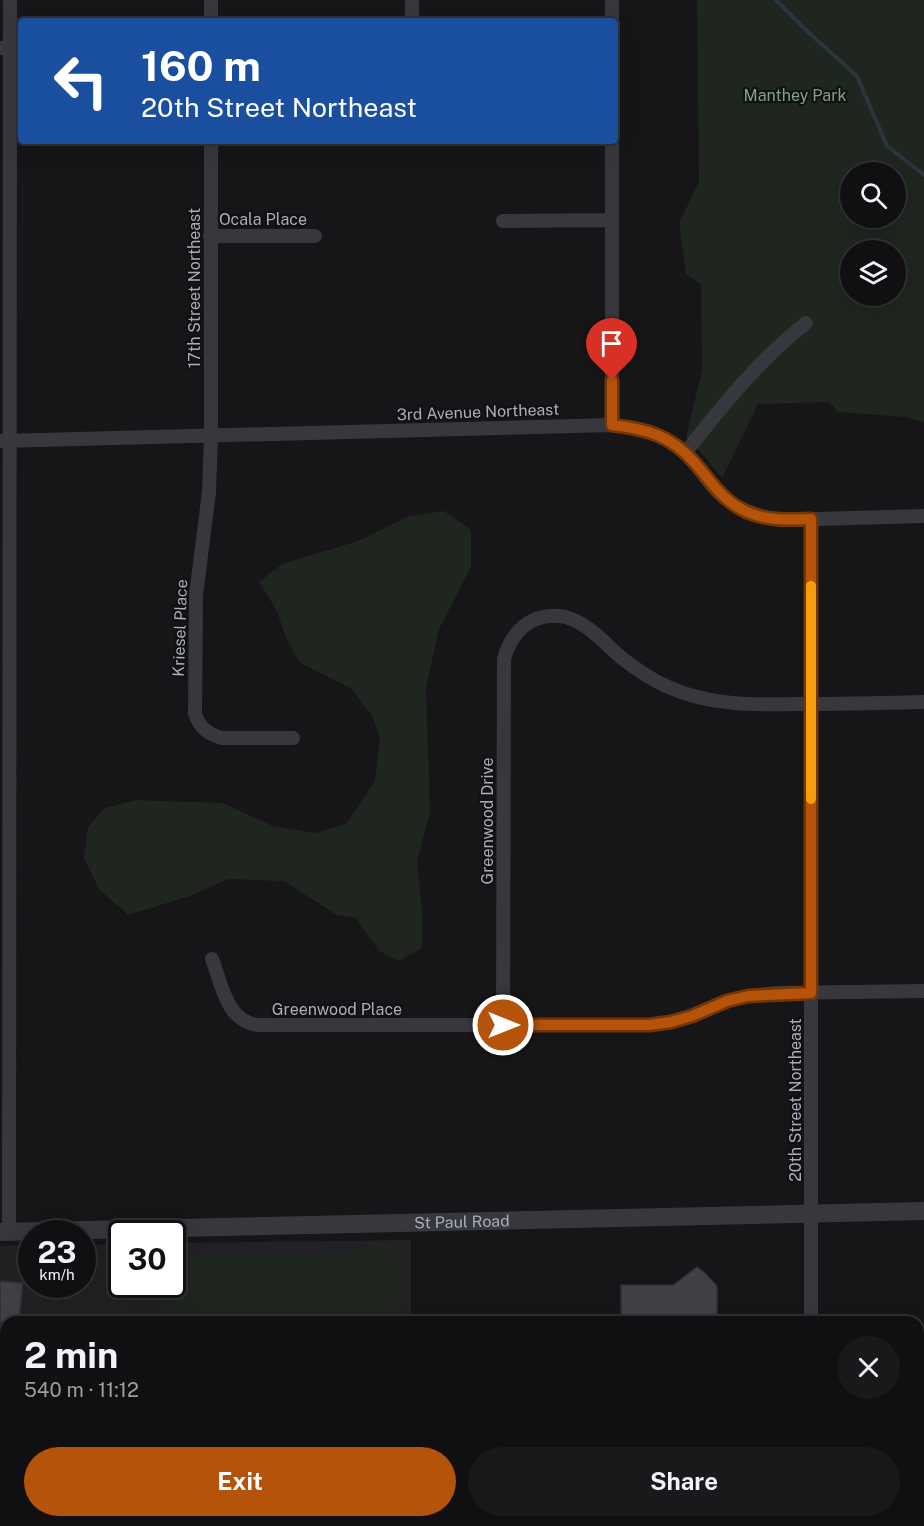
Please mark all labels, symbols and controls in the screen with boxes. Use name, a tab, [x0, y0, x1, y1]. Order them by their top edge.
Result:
text: 160 m	[141, 41, 261, 90]
icon: left	[42, 42, 120, 120]
park label: Manthey Park	[744, 86, 846, 105]
text: 20th Street Northeast	[141, 91, 417, 123]
map controls	[840, 162, 906, 306]
button: search	[840, 162, 906, 228]
street label: 17th Street Northeast	[185, 208, 204, 368]
street label: Ocala Place	[219, 210, 307, 229]
button: layers	[840, 240, 906, 306]
pin	[586, 318, 637, 380]
icon: arrive	[595, 327, 628, 360]
street label: 3rd Avenue Northeast	[396, 400, 560, 424]
street label: Kriesel Place	[169, 579, 191, 677]
street label: Greenwood Drive	[478, 757, 497, 885]
position arrow	[471, 993, 535, 1057]
street label: Greenwood Place	[272, 1000, 402, 1019]
street label: 20th Street Northeast	[786, 1018, 805, 1182]
street label: St Paul Road	[414, 1211, 510, 1232]
speed limit sign: 30	[108, 1220, 186, 1298]
text: 23	[37, 1234, 77, 1270]
text: km/h	[39, 1266, 75, 1283]
text: 2 min	[24, 1334, 118, 1376]
button: close	[837, 1336, 900, 1399]
text: 540 m · 11:12	[24, 1378, 139, 1402]
button: Exit	[24, 1447, 456, 1516]
button: Share	[468, 1447, 900, 1516]

